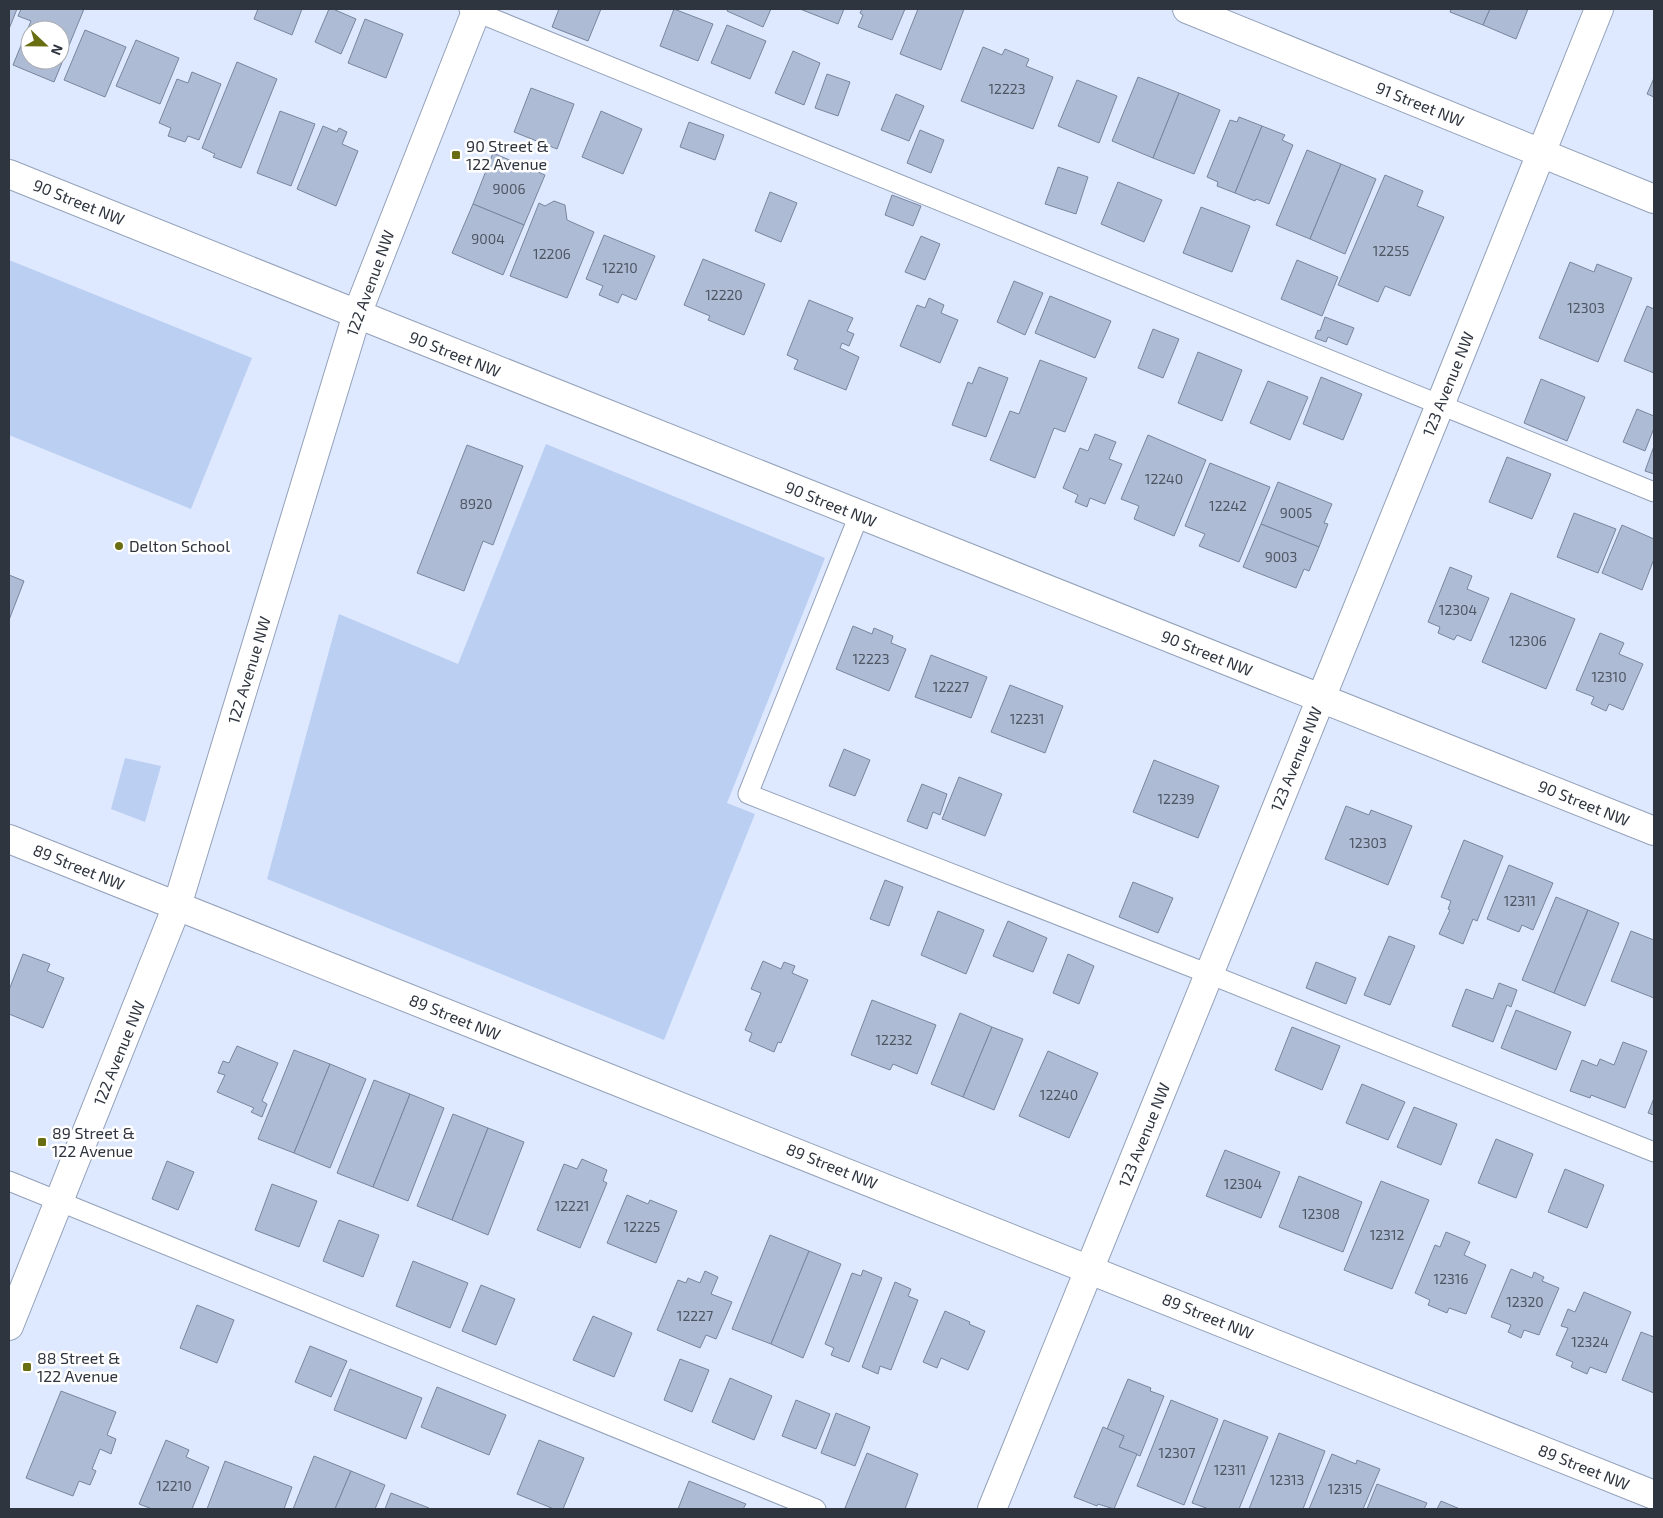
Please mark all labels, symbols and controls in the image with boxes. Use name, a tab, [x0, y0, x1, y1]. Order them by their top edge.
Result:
north arrow	[20, 20, 70, 70]
text: N	[48, 42, 67, 58]
street label: 91 Street NW	[1373, 77, 1467, 130]
house number: 12223	[989, 80, 1025, 97]
place label: 90 Street & 122 Avenue	[466, 136, 549, 173]
marker: 90 Street & 122 Avenue	[450, 149, 462, 161]
street label: 90 Street NW	[31, 175, 128, 228]
house number: 9006	[493, 180, 525, 197]
street label: 122 Avenue NW	[342, 227, 397, 338]
house number: 9004	[471, 230, 505, 247]
house number: 12255	[1373, 242, 1409, 259]
house number: 12206	[533, 245, 571, 262]
house number: 12210	[602, 259, 638, 276]
house number: 12220	[705, 286, 743, 303]
house number: 12303	[1567, 299, 1605, 316]
street label: 90 Street NW	[407, 327, 504, 380]
street label: 123 Avenue NW	[1418, 329, 1477, 439]
house number: 12240	[1145, 470, 1183, 487]
street label: 90 Street NW	[783, 477, 880, 530]
house number: 8920	[460, 495, 492, 512]
house number: 12242	[1209, 497, 1247, 514]
house number: 9005	[1280, 504, 1312, 521]
place label: Delton School	[129, 536, 230, 555]
marker: Delton School	[113, 540, 125, 552]
house number: 9003	[1265, 548, 1297, 565]
house number: 12304	[1439, 601, 1477, 618]
street label: 122 Avenue NW	[223, 614, 274, 726]
street label: 90 Street NW	[1159, 626, 1256, 679]
house number: 12306	[1509, 632, 1547, 649]
house number: 12223	[853, 650, 889, 667]
house number: 12310	[1591, 668, 1627, 685]
house number: 12227	[933, 678, 969, 695]
street label: 123 Avenue NW	[1266, 704, 1325, 814]
house number: 12231	[1010, 710, 1044, 727]
street label: 90 Street NW	[1536, 776, 1633, 829]
house number: 12239	[1157, 790, 1195, 807]
house number: 12303	[1349, 834, 1387, 851]
street label: 89 Street NW	[31, 840, 128, 893]
house number: 12311	[1504, 892, 1536, 909]
street label: 89 Street NW	[407, 990, 504, 1043]
street label: 122 Avenue NW	[89, 998, 148, 1108]
house number: 12232	[876, 1031, 913, 1048]
street label: 123 Avenue NW	[1114, 1080, 1173, 1190]
house number: 12240	[1040, 1086, 1078, 1103]
place label: 89 Street & 122 Avenue	[52, 1123, 135, 1160]
marker: 89 Street & 122 Avenue	[36, 1136, 48, 1148]
street label: 89 Street NW	[784, 1139, 881, 1192]
house number: 12304	[1224, 1175, 1262, 1192]
house number: 12221	[555, 1197, 589, 1214]
house number: 12308	[1302, 1205, 1340, 1222]
house number: 12225	[624, 1218, 660, 1235]
house number: 12312	[1370, 1226, 1404, 1243]
house number: 12316	[1434, 1270, 1468, 1287]
street label: 89 Street NW	[1160, 1289, 1257, 1342]
house number: 12320	[1506, 1293, 1544, 1310]
house number: 12227	[677, 1307, 713, 1324]
house number: 12324	[1571, 1333, 1609, 1350]
place label: 88 Street & 122 Avenue	[37, 1348, 120, 1385]
marker: 88 Street & 122 Avenue	[21, 1361, 33, 1373]
street label: 89 Street NW	[1536, 1440, 1633, 1493]
house number: 12307	[1159, 1444, 1195, 1461]
house number: 12311	[1214, 1461, 1246, 1478]
house number: 12313	[1270, 1471, 1304, 1488]
house number: 12210	[156, 1477, 192, 1494]
house number: 12315	[1328, 1480, 1362, 1497]

